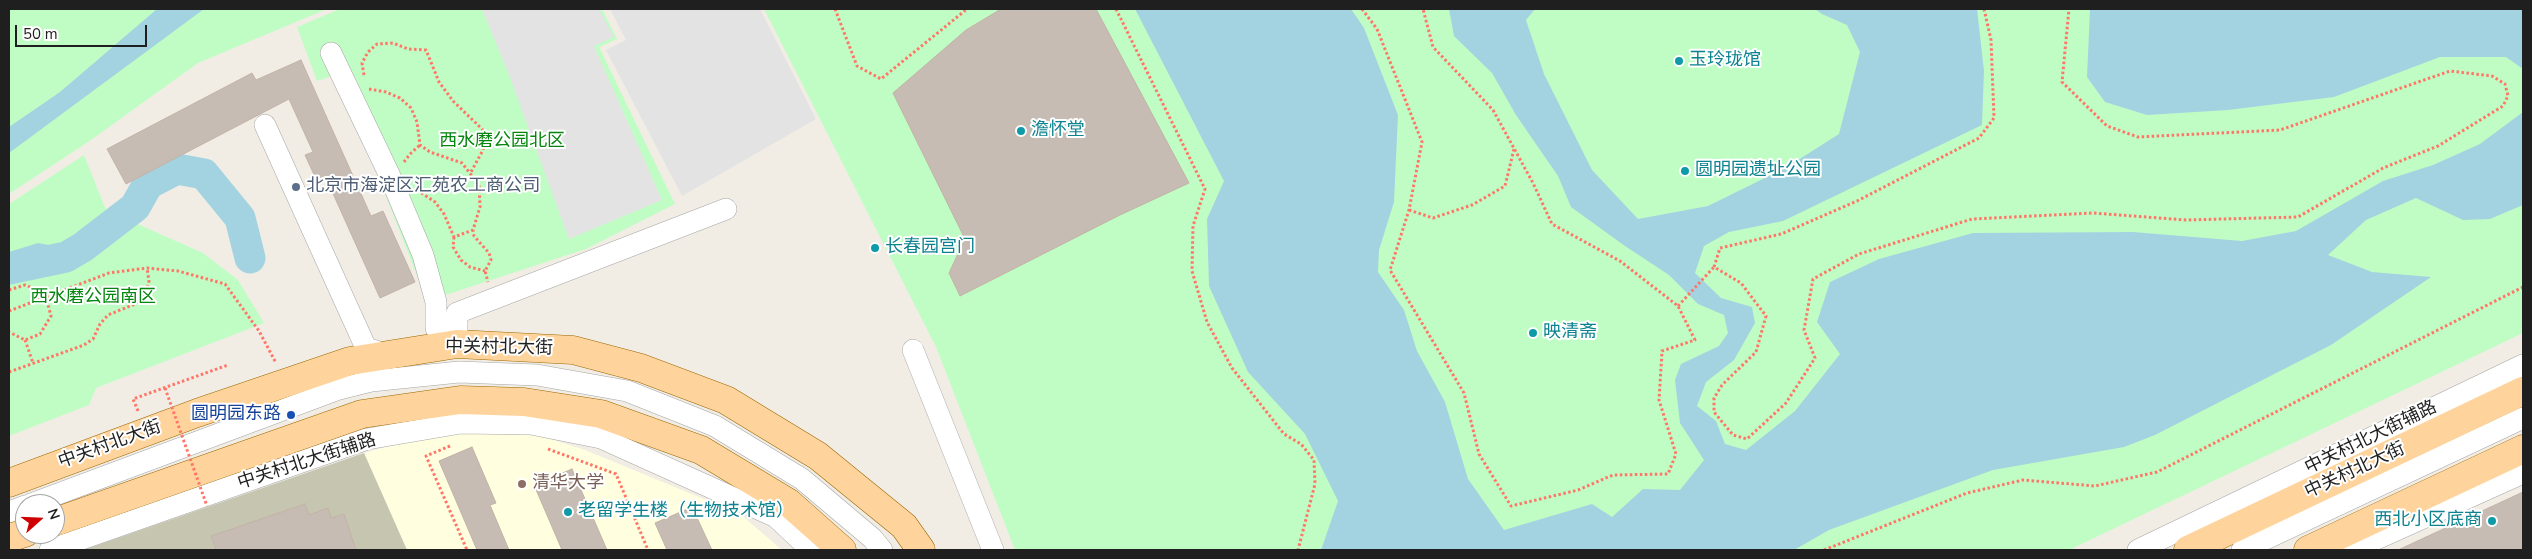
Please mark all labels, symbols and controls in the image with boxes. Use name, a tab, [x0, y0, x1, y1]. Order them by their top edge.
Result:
scale bar	[18, 15, 150, 47]
text: 50 m	[23, 24, 58, 44]
place label: 玉玲珑馆	[1689, 50, 1761, 72]
marker: 玉玲珑馆	[1673, 55, 1685, 67]
place label: 澹怀堂	[1031, 120, 1085, 142]
marker: 澹怀堂	[1015, 125, 1027, 137]
park label: 西水磨公园北区	[439, 131, 565, 153]
place label: 圆明园遗址公园	[1695, 160, 1821, 182]
marker: 圆明园遗址公园	[1679, 165, 1691, 177]
place label: 北京市海淀区汇苑农工商公司	[306, 176, 540, 198]
marker: 北京市海淀区汇苑农工商公司	[290, 181, 302, 193]
place label: 长春园宫门	[885, 237, 975, 259]
marker: 长春园宫门	[869, 242, 881, 254]
park label: 西水磨公园南区	[30, 287, 156, 309]
place label: 映清斋	[1543, 322, 1597, 344]
marker: 映清斋	[1527, 327, 1539, 339]
street label: 中关村北大街	[445, 336, 553, 360]
street label: 中关村北大街辅路	[2302, 397, 2440, 479]
place label: 圆明园东路	[191, 404, 281, 426]
marker: 圆明园东路	[285, 409, 297, 421]
street label: 中关村北大街	[56, 416, 164, 474]
street label: 中关村北大街辅路	[235, 429, 379, 495]
street label: 中关村北大街	[2301, 438, 2409, 504]
place label: 清华大学	[532, 473, 604, 495]
marker: 清华大学	[516, 478, 528, 490]
north arrow	[15, 494, 65, 544]
place label: 老留学生楼（生物技术馆）	[578, 501, 794, 523]
text: N	[43, 506, 64, 522]
marker: 老留学生楼（生物技术馆）	[562, 506, 574, 518]
place label: 西北小区底商	[2374, 510, 2482, 532]
marker: 西北小区底商	[2486, 515, 2498, 527]

